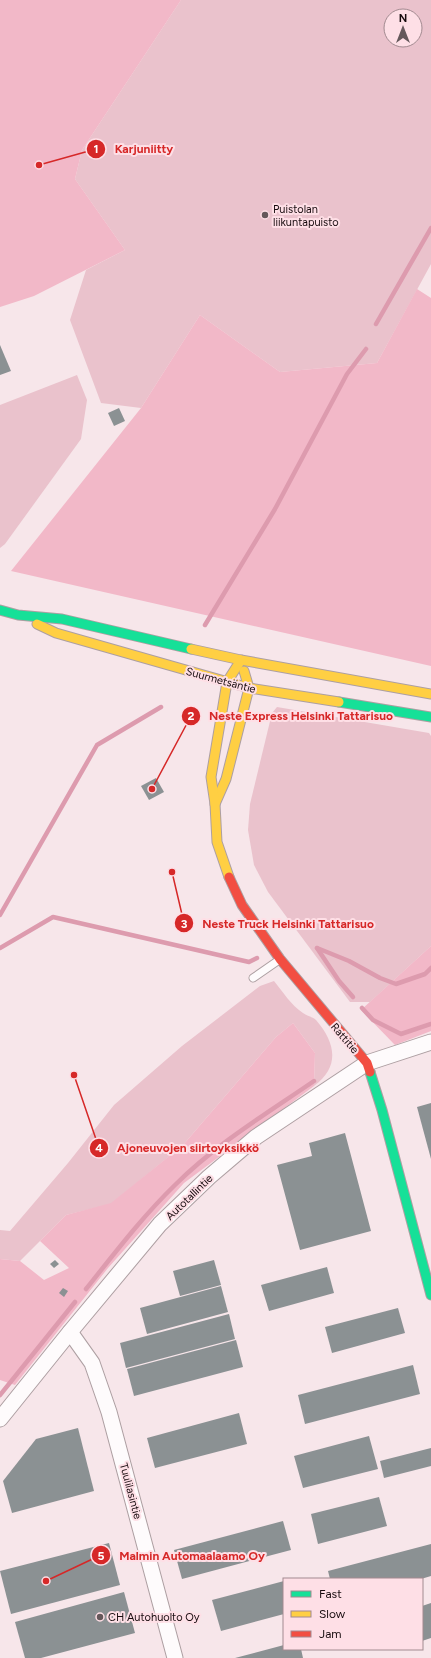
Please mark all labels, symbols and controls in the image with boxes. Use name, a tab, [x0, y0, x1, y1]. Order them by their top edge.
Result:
north arrow	[383, 8, 423, 48]
text: N	[399, 12, 407, 25]
callout: Karjuniitty	[86, 137, 181, 161]
text: 1	[93, 142, 99, 156]
text: Karjuniitty	[115, 142, 173, 156]
place label: Puistolan liikuntapuisto	[273, 203, 339, 229]
marker: Puistolan liikuntapuisto	[260, 210, 270, 220]
street label: Suurmetsäntie	[184, 665, 257, 696]
callout: Neste Express Helsinki Tattarisuo	[181, 704, 401, 728]
text: 2	[188, 709, 195, 723]
text: Neste Express Helsinki Tattarisuo	[209, 709, 393, 723]
callout: Neste Truck Helsinki Tattarisuo	[174, 911, 382, 935]
text: 3	[181, 917, 188, 931]
text: Neste Truck Helsinki Tattarisuo	[202, 917, 374, 931]
street label: Rattitie	[328, 1020, 361, 1056]
callout: Ajoneuvojen siirtoyksikkö	[89, 1136, 267, 1160]
text: 4	[95, 1141, 103, 1155]
text: Ajoneuvojen siirtoyksikkö	[117, 1141, 259, 1155]
street label: Autotallintie	[163, 1172, 215, 1223]
street label: Tuulilasintie	[117, 1462, 144, 1521]
callout: Malmin Automaalaamo Oy	[91, 1543, 273, 1567]
text: 5	[98, 1549, 105, 1563]
text: Malmin Automaalaamo Oy	[119, 1549, 265, 1563]
legend	[283, 1578, 423, 1650]
text: Fast	[319, 1587, 342, 1601]
text: Slow	[319, 1607, 346, 1621]
place label: CH Autohuolto Oy	[108, 1611, 200, 1624]
marker: CH Autohuolto Oy	[95, 1612, 105, 1622]
text: Jam	[319, 1627, 342, 1641]

